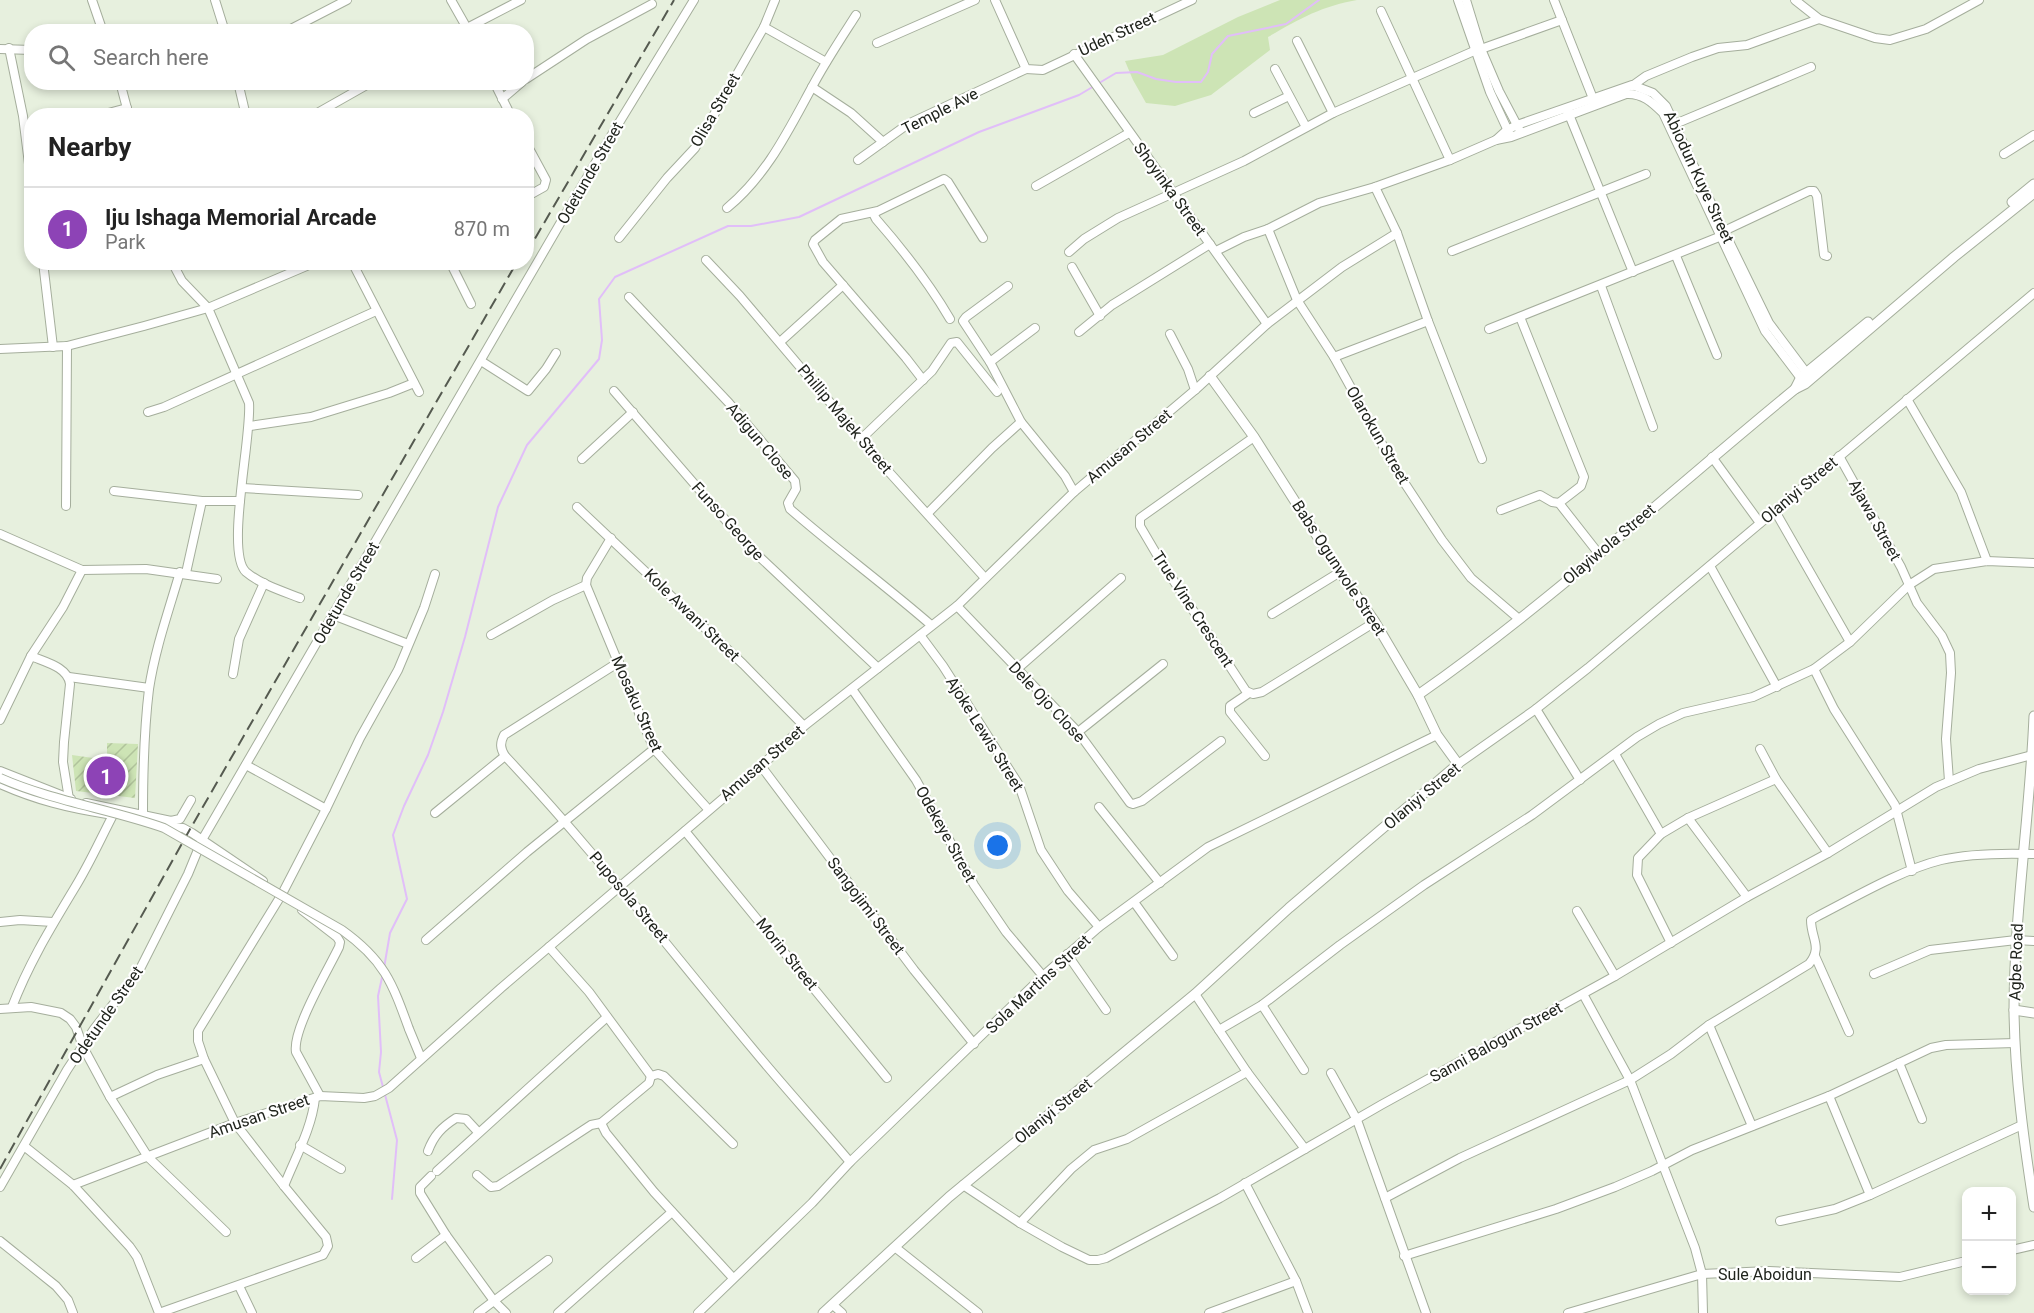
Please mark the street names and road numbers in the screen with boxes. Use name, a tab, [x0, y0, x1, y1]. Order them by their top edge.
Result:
street label: Udeh Street	[1075, 8, 1159, 60]
street label: Olisa Street	[686, 70, 744, 150]
street label: Temple Ave	[899, 84, 981, 138]
street label: Abiodun Kuye Street	[1660, 108, 1738, 246]
street label: Odetunde Street	[553, 118, 627, 228]
street label: Shoyinka Street	[1130, 139, 1210, 239]
street label: Phillip Majek Street	[794, 361, 896, 477]
street label: Olarokun Street	[1342, 383, 1414, 487]
street label: Adigun Close	[722, 399, 798, 483]
street label: Amusan Street	[1083, 405, 1175, 487]
street label: Olaniyi Street	[1757, 453, 1841, 527]
street label: Ajawa Street	[1845, 476, 1905, 564]
street label: Funso George	[688, 478, 768, 564]
street label: Babs Ogunwole Street	[1288, 497, 1390, 639]
street label: Olayiwola Street	[1559, 500, 1659, 588]
street label: Odetunde Street	[309, 538, 383, 648]
street label: True Vine Crescent	[1148, 547, 1238, 671]
street label: Kole Awani Street	[640, 565, 744, 665]
street label: Mosaku Street	[607, 653, 667, 755]
street label: Dele Ojo Close	[1005, 658, 1089, 746]
street label: Ajoke Lewis Street	[942, 673, 1028, 795]
street label: Amusan Street	[716, 721, 808, 805]
street label: Olaniyi Street	[1380, 759, 1464, 833]
street label: Odekeye Street	[912, 783, 980, 885]
street label: Puposola Street	[585, 848, 673, 946]
street label: Sangojimi Street	[823, 854, 909, 958]
street label: Morin Street	[752, 914, 822, 994]
street label: Agbe Road	[2005, 923, 2027, 1001]
street label: Sola Martins Street	[982, 931, 1094, 1037]
street label: Odetunde Street	[65, 962, 147, 1068]
street label: Sanni Balogun Street	[1427, 998, 1565, 1086]
street label: Olaniyi Street	[1011, 1074, 1095, 1148]
street label: Amusan Street	[206, 1090, 312, 1142]
street label: Sule Aboidun	[1718, 1265, 1812, 1284]

